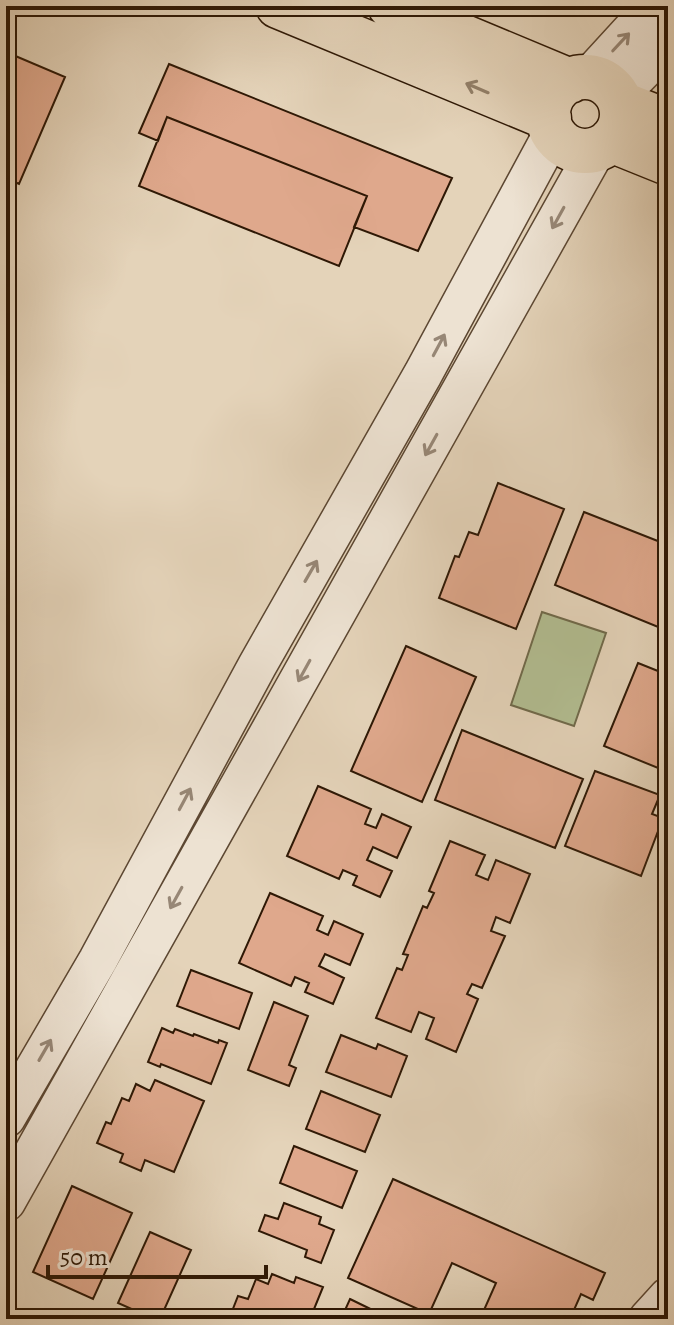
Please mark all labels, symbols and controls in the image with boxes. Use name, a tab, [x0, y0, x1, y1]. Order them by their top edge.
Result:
one-way arrow	[612, 32, 631, 52]
one-way arrow	[465, 80, 490, 95]
one-way arrow	[550, 206, 566, 229]
one-way arrow	[431, 333, 447, 357]
one-way arrow	[423, 432, 438, 456]
one-way arrow	[303, 560, 319, 583]
one-way arrow	[295, 659, 311, 683]
one-way arrow	[177, 787, 193, 811]
one-way arrow	[168, 886, 184, 909]
one-way arrow	[38, 1039, 53, 1063]
scale bar	[48, 1229, 266, 1279]
text: 50 m	[60, 1241, 108, 1273]

